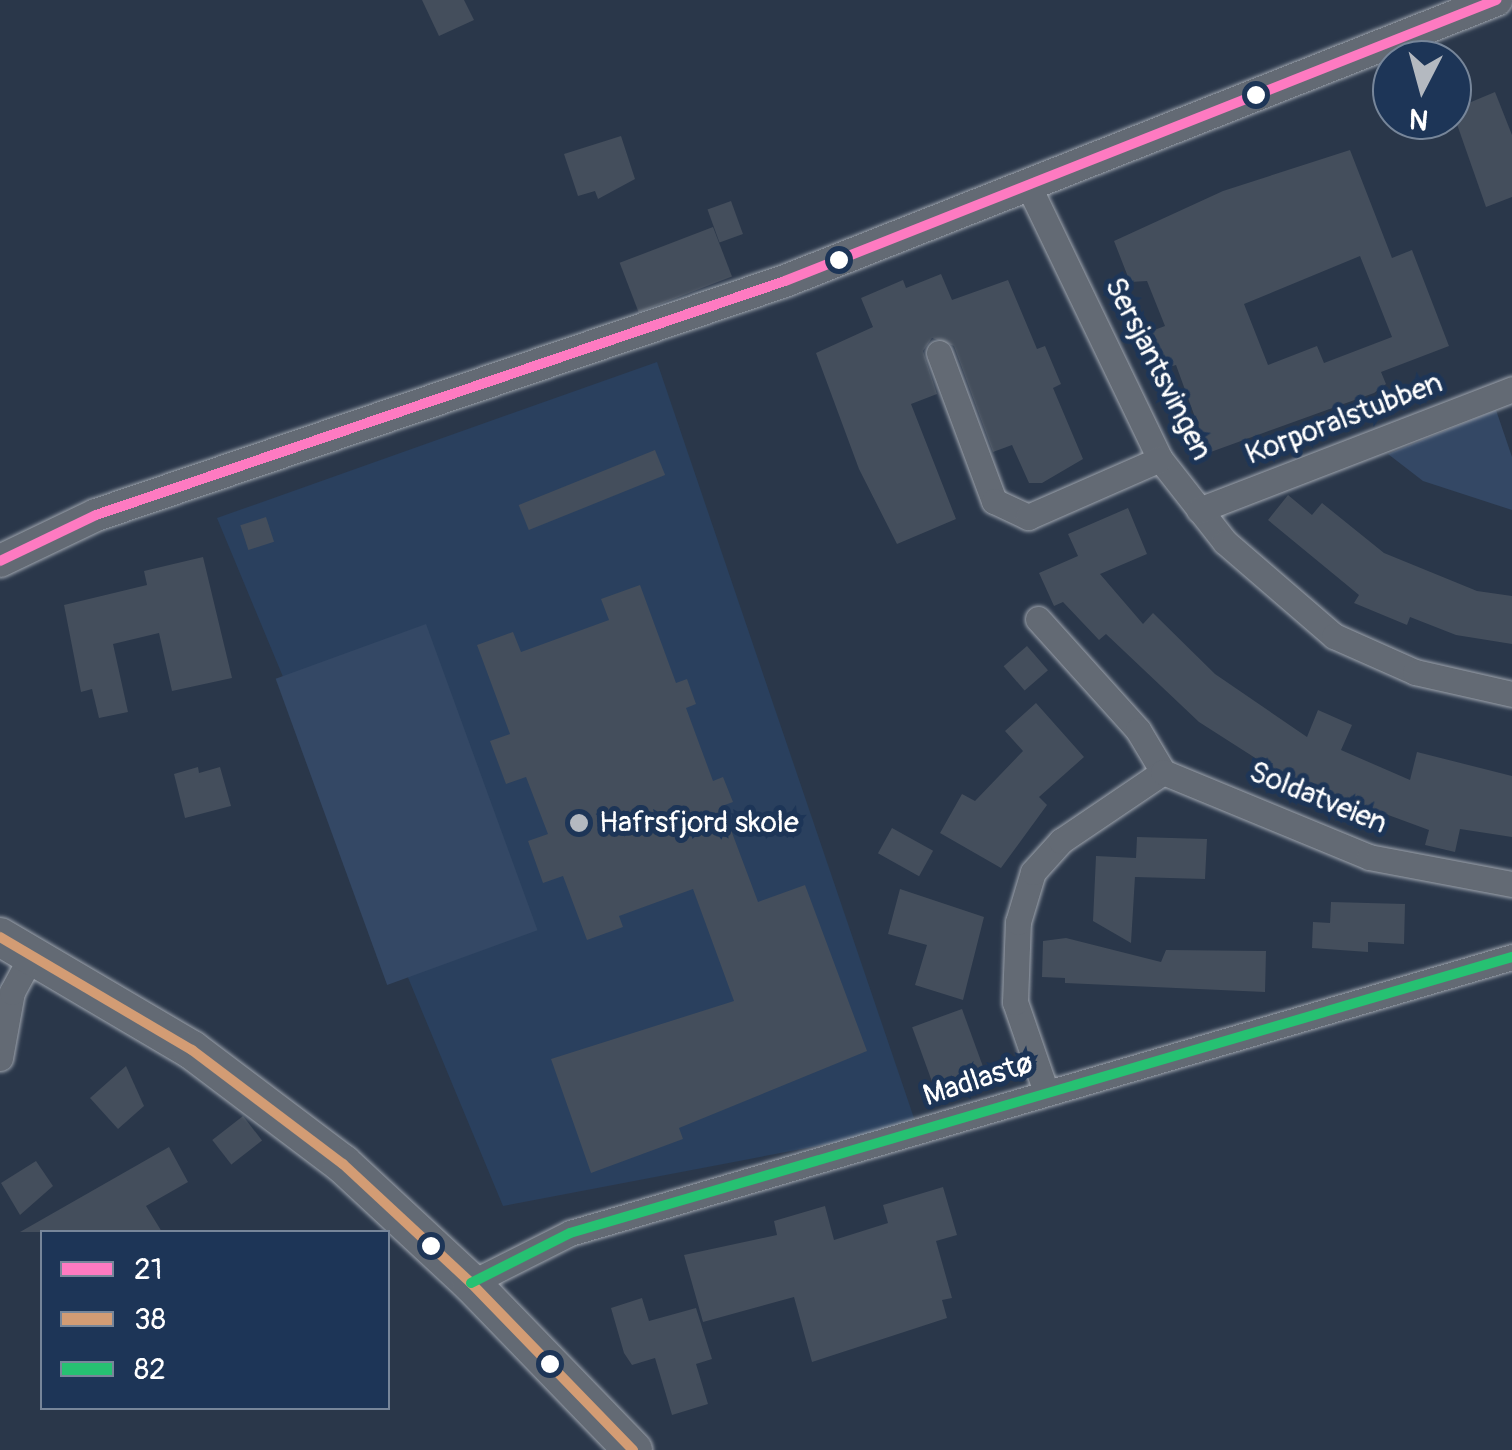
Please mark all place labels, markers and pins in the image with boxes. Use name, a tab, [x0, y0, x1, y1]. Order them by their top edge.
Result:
unlabelled marker	[1246, 85, 1266, 105]
unlabelled marker	[829, 250, 849, 270]
place label: Hafrsfjord skole	[599, 805, 799, 841]
marker: Hafrsfjord skole	[568, 812, 590, 834]
unlabelled marker	[421, 1236, 441, 1256]
unlabelled marker	[540, 1354, 560, 1374]

